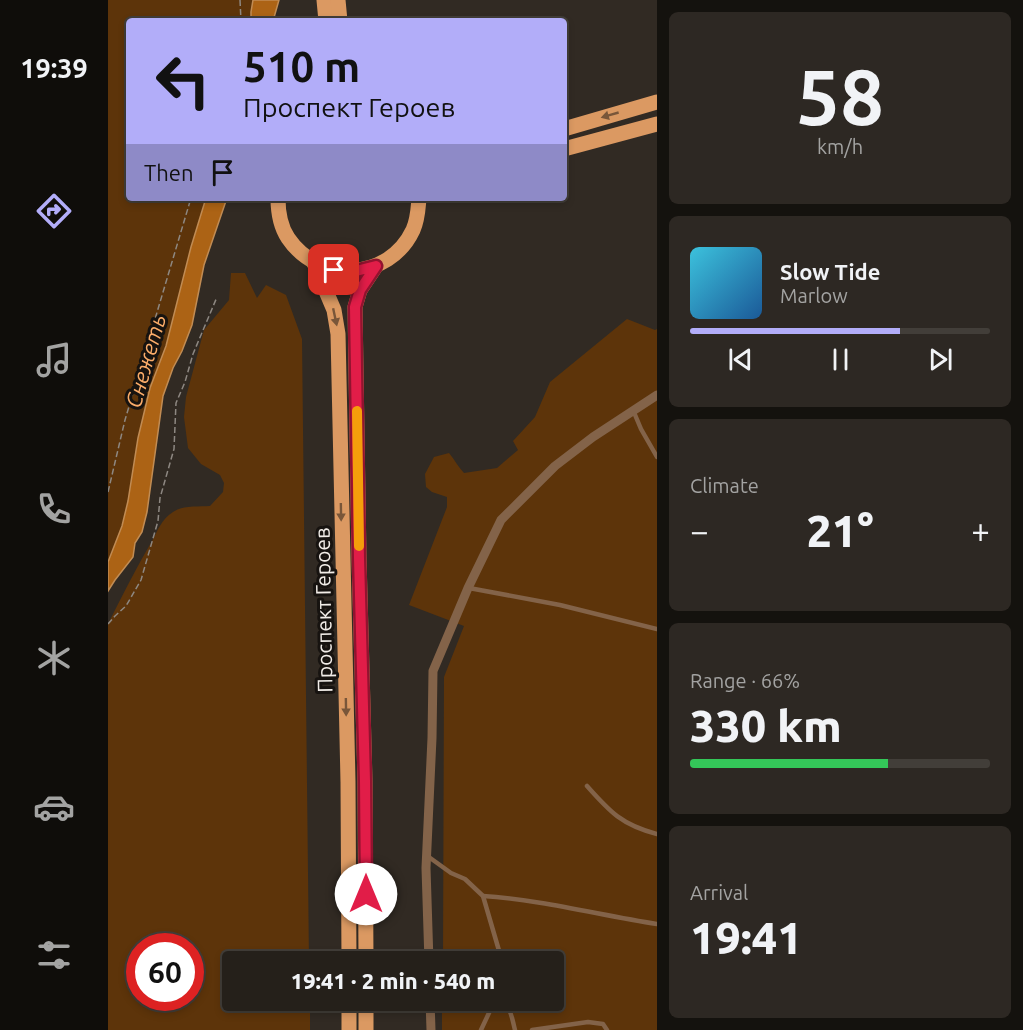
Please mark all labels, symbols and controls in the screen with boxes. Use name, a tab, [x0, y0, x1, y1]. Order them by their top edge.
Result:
icon: left	[144, 42, 222, 120]
text: 510 m	[243, 43, 360, 90]
text: 58	[796, 52, 884, 140]
text: 19:39	[20, 53, 88, 83]
text: Проспект Героев	[243, 92, 455, 122]
one-way arrow	[601, 111, 619, 120]
text: km/h	[817, 135, 863, 158]
icon: arrive	[206, 156, 239, 189]
text: Then	[144, 160, 194, 185]
icon: directions	[33, 190, 75, 232]
pin	[308, 244, 359, 295]
icon: arrive	[317, 253, 350, 286]
text: Slow Tide	[780, 259, 880, 284]
text: Marlow	[780, 284, 848, 307]
one-way arrow	[331, 308, 340, 327]
water label: Снежеть	[120, 311, 170, 411]
icon: music	[33, 339, 75, 381]
icon: previous	[724, 343, 757, 376]
icon: pause	[824, 343, 857, 376]
icon: next	[924, 343, 957, 376]
text: Climate	[690, 474, 759, 497]
icon: phone	[33, 488, 75, 530]
one-way arrow	[337, 502, 346, 521]
text: 21°	[806, 505, 874, 556]
text: −	[690, 512, 709, 549]
text: +	[971, 512, 990, 549]
street label: Проспект Героев	[310, 527, 336, 693]
icon: climate	[33, 637, 75, 679]
text: Range · 66%	[690, 669, 800, 692]
one-way arrow	[342, 697, 351, 716]
text: 330 km	[690, 700, 842, 751]
icon: car	[33, 786, 75, 828]
position arrow	[334, 862, 398, 926]
text: Arrival	[690, 881, 748, 904]
text: 19:41	[690, 912, 803, 963]
speed limit sign: 60	[126, 933, 204, 1011]
icon: filters	[33, 934, 75, 976]
text: 19:41 · 2 min · 540 m	[291, 968, 495, 993]

